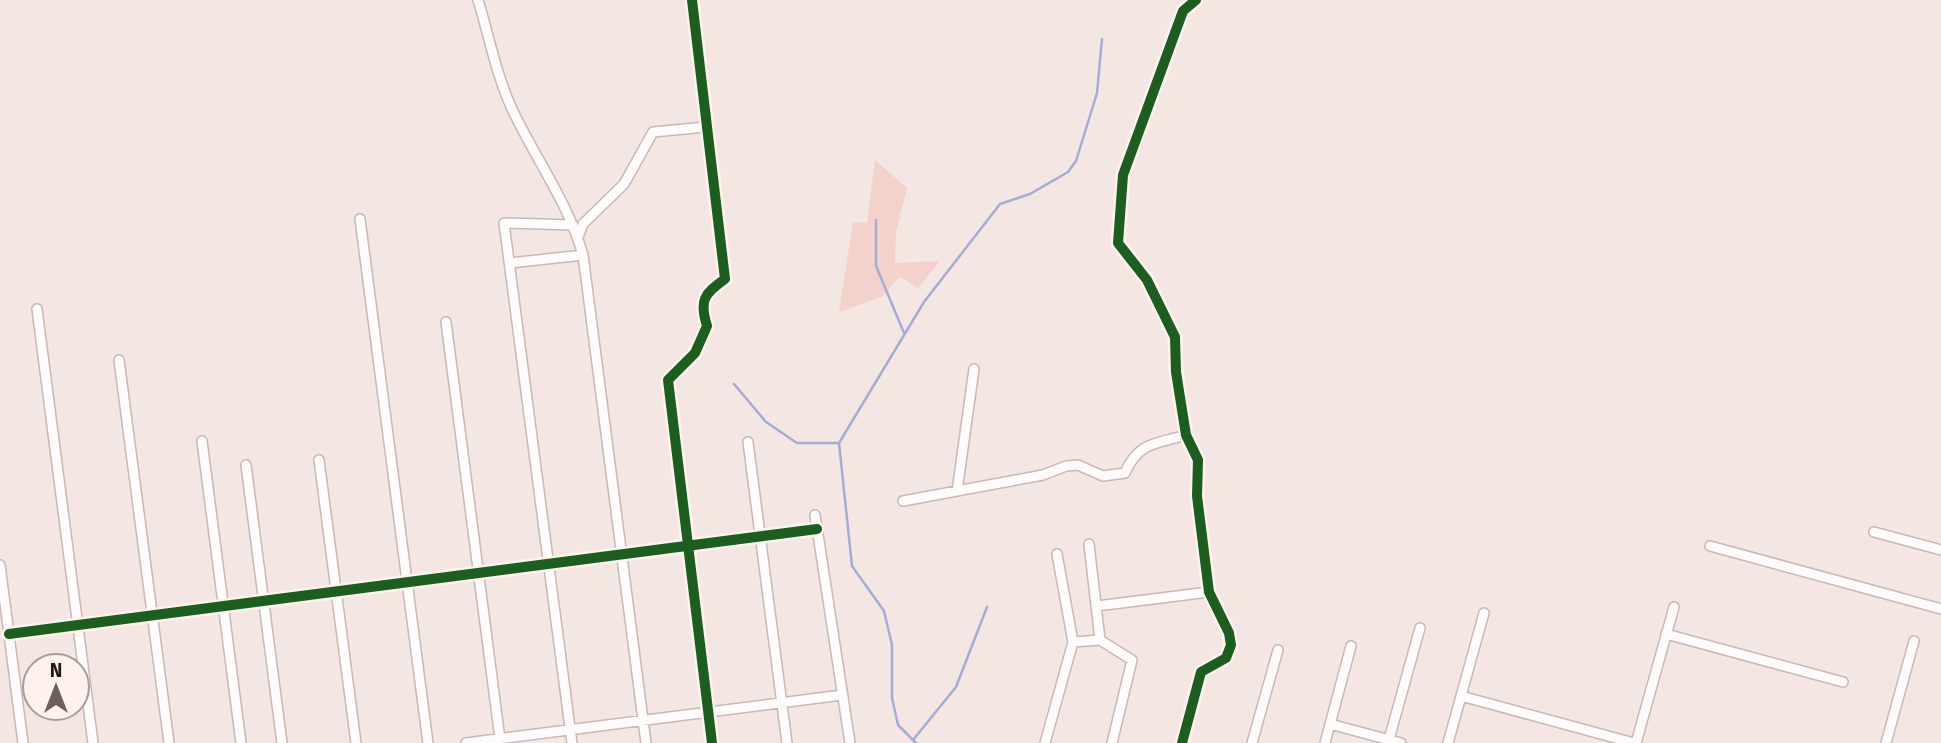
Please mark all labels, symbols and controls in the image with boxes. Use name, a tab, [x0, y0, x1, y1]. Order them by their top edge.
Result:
north arrow	[21, 652, 91, 722]
text: N	[50, 659, 62, 682]

